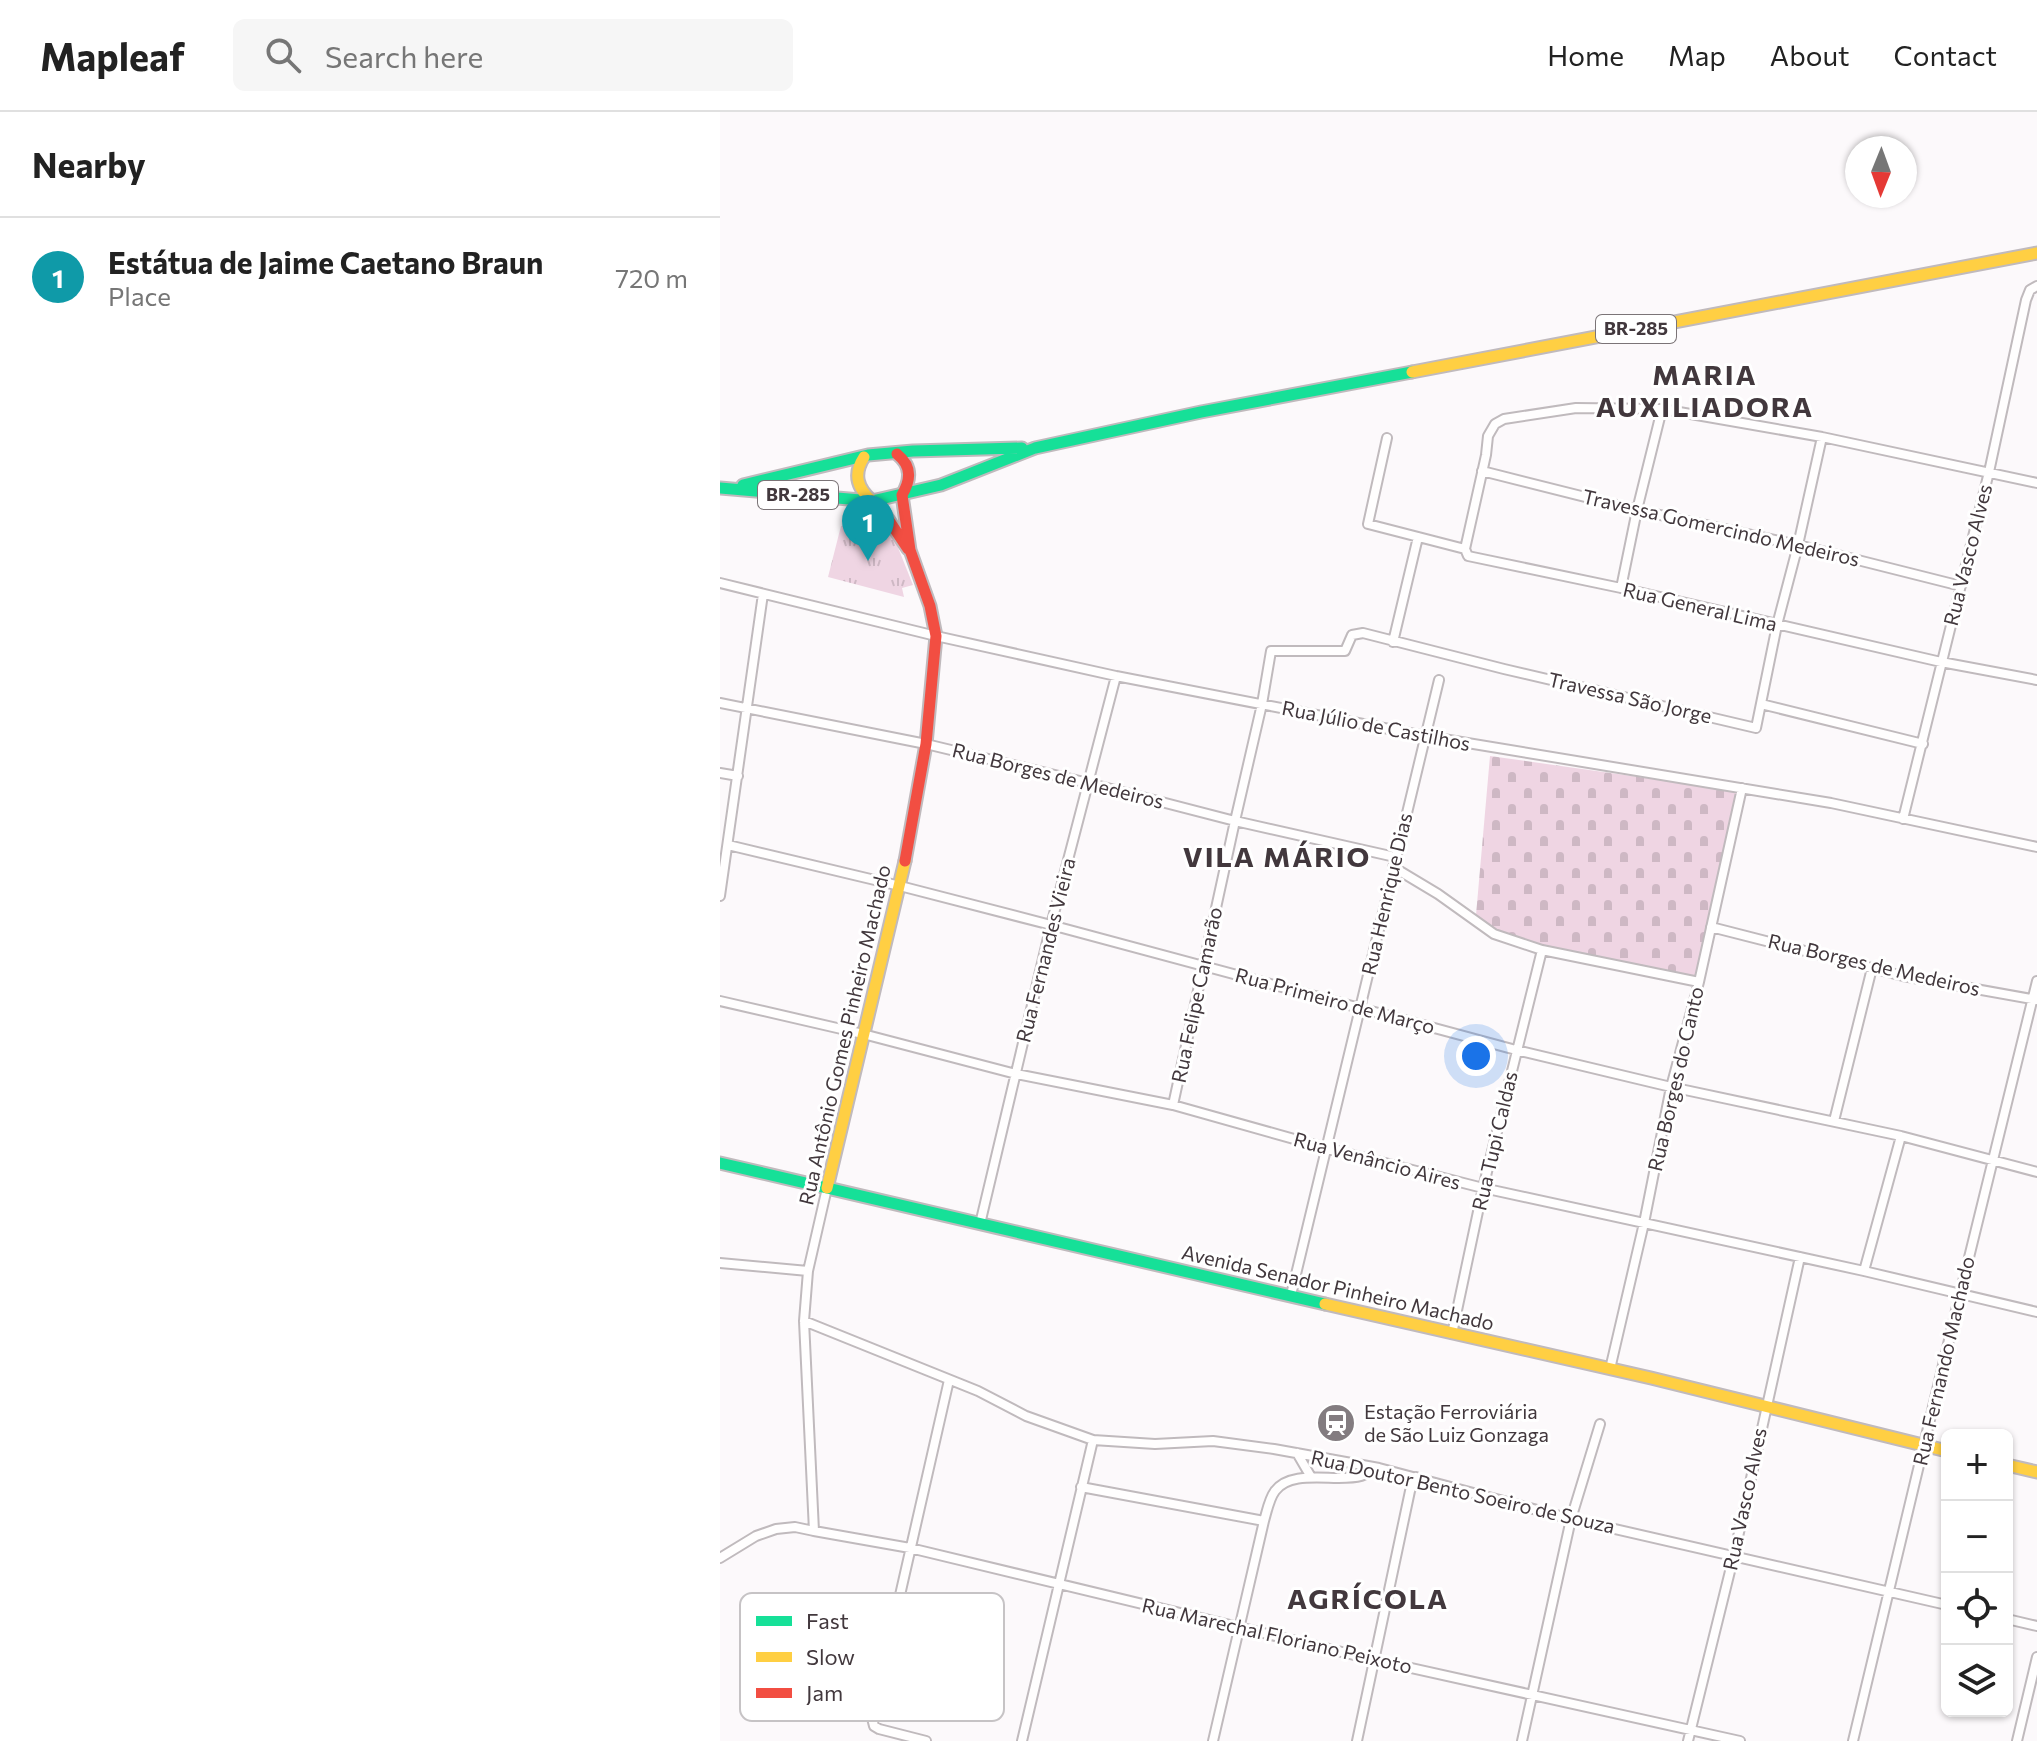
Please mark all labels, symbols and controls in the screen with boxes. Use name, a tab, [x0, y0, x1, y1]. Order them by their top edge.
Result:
search box	[233, 19, 793, 91]
text: Mapleaf	[40, 32, 185, 79]
icon: search	[261, 33, 305, 77]
text: Search here	[325, 37, 483, 74]
text: Home	[1547, 38, 1624, 72]
text: Map	[1668, 38, 1726, 72]
text: About	[1770, 38, 1850, 72]
text: Contact	[1894, 38, 1997, 72]
north arrow	[1845, 136, 1917, 208]
text: Nearby	[32, 143, 146, 185]
text: Estátua de Jaime Caetano Braun	[108, 243, 543, 280]
text: 1	[52, 262, 64, 293]
text: 720 m	[615, 262, 688, 293]
text: Place	[108, 280, 171, 311]
road number: BR-285	[1596, 315, 1676, 343]
district label: MARIA AUXILIADORA	[1596, 357, 1814, 423]
road number: BR-285	[758, 481, 838, 509]
street label: Rua Vasco Alves	[1938, 481, 1996, 628]
street label: Travessa Gomercindo Medeiros	[1580, 483, 1862, 571]
pin: 1	[842, 495, 894, 561]
street label: Rua General Lima	[1621, 577, 1780, 635]
street label: Travessa São Jorge	[1546, 667, 1714, 727]
street label: Rua Júlio de Castilhos	[1280, 695, 1473, 755]
street label: Rua Borges de Medeiros	[950, 737, 1166, 813]
street label: Rua Henrique Dias	[1356, 810, 1416, 977]
district label: VILA MÁRIO	[1183, 839, 1371, 873]
street label: Rua Fernandes Vieira	[1010, 855, 1080, 1045]
street label: Rua Antônio Gomes Pinheiro Machado	[793, 862, 895, 1207]
street label: Rua Felipe Camarão	[1166, 905, 1226, 1085]
street label: Rua Borges de Medeiros	[1766, 928, 1983, 1000]
street label: Rua Primeiro de Março	[1233, 962, 1438, 1038]
street label: Rua Borges do Canto	[1642, 984, 1708, 1173]
your location	[1456, 1036, 1496, 1076]
street label: Rua Tupi Caldas	[1466, 1069, 1522, 1213]
street label: Rua Venâncio Aires	[1291, 1126, 1463, 1194]
street label: Avenida Senador Pinheiro Machado	[1180, 1239, 1497, 1335]
street label: Rua Fernando Machado	[1907, 1254, 1979, 1468]
place label: Estação Ferroviária de São Luiz Gonzaga	[1364, 1399, 1549, 1446]
station icon: Estação Ferroviária de São Luiz Gonzaga	[1315, 1402, 1357, 1444]
street label: Rua Vasco Alves	[1717, 1425, 1771, 1572]
map controls	[1941, 1429, 2013, 1717]
button: +	[1941, 1429, 2013, 1501]
street label: Rua Doutor Bento Soeiro de Souza	[1309, 1444, 1618, 1538]
button: −	[1941, 1501, 2013, 1573]
button: locate	[1941, 1573, 2013, 1645]
district label: AGRÍCOLA	[1287, 1581, 1449, 1615]
street label: Rua Marechal Floriano Peixoto	[1140, 1592, 1415, 1678]
legend	[740, 1593, 1004, 1721]
text: Fast	[806, 1607, 849, 1634]
text: Slow	[806, 1643, 855, 1670]
button: layers	[1941, 1645, 2013, 1717]
text: Jam	[806, 1679, 843, 1706]

